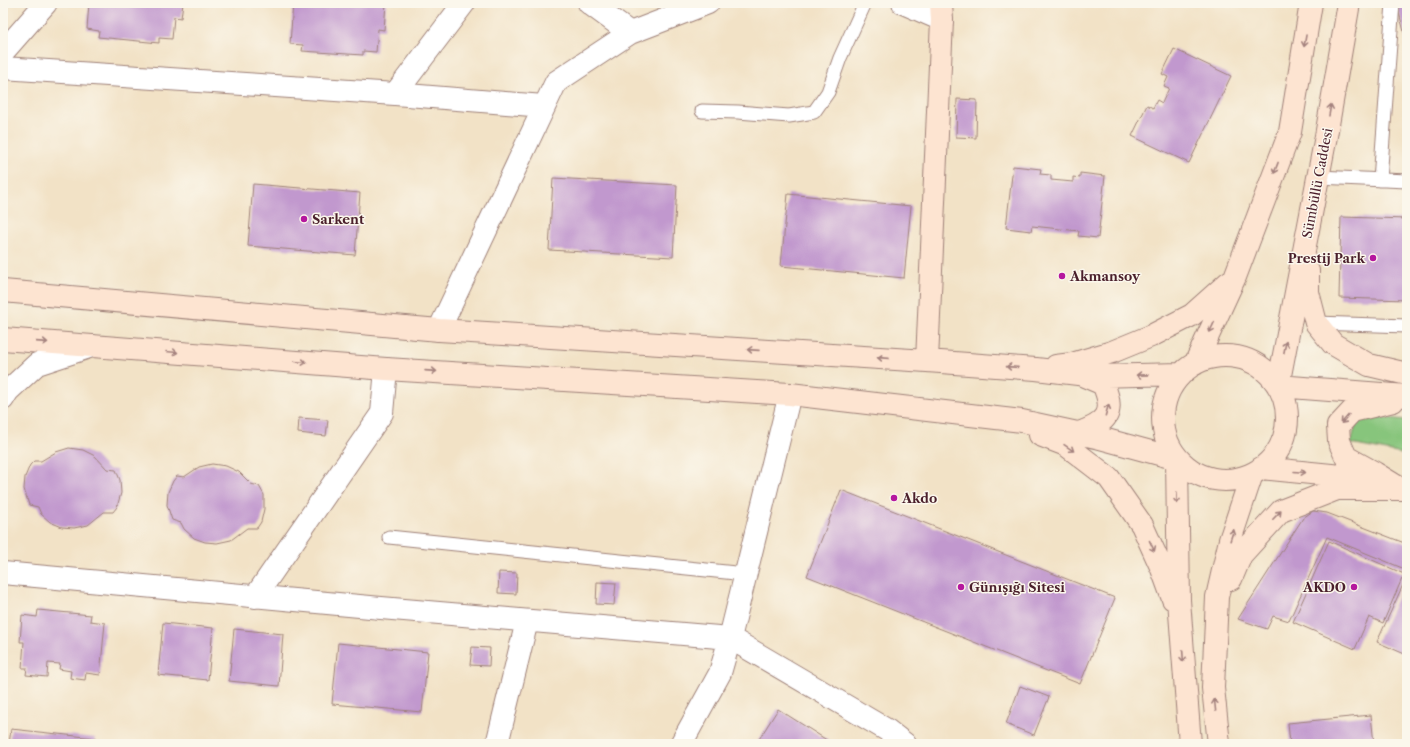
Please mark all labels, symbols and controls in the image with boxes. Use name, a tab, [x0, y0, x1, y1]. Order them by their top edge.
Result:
one-way arrow	[1301, 35, 1309, 48]
one-way arrow	[1327, 104, 1335, 117]
street label: Sümbüllü Caddesi	[1298, 126, 1336, 239]
one-way arrow	[1272, 161, 1280, 173]
place label: Sarkent	[312, 211, 365, 227]
marker: Sarkent	[299, 214, 309, 224]
place label: Prestij Park	[1288, 250, 1365, 266]
marker: Prestij Park	[1368, 253, 1378, 263]
place label: Akmansoy	[1069, 268, 1141, 284]
marker: Akmansoy	[1057, 271, 1067, 281]
one-way arrow	[1208, 321, 1215, 333]
one-way arrow	[35, 338, 48, 345]
one-way arrow	[1282, 341, 1290, 354]
one-way arrow	[747, 346, 760, 353]
one-way arrow	[165, 348, 178, 355]
one-way arrow	[877, 355, 890, 362]
one-way arrow	[294, 358, 307, 366]
one-way arrow	[1006, 364, 1019, 371]
one-way arrow	[424, 368, 437, 375]
one-way arrow	[1136, 371, 1149, 379]
one-way arrow	[1104, 403, 1111, 416]
one-way arrow	[1340, 414, 1350, 424]
one-way arrow	[1063, 444, 1074, 452]
one-way arrow	[1293, 468, 1306, 475]
place label: Akdo	[901, 490, 937, 506]
one-way arrow	[1174, 491, 1181, 504]
marker: Akdo	[889, 493, 899, 503]
one-way arrow	[1272, 510, 1282, 520]
one-way arrow	[1228, 530, 1236, 542]
one-way arrow	[1149, 539, 1156, 551]
place label: Günışığı Sitesi	[969, 579, 1065, 595]
place label: AKDO	[1302, 579, 1346, 595]
marker: Günışığı Sitesi	[956, 582, 966, 592]
marker: AKDO	[1349, 582, 1359, 592]
one-way arrow	[1180, 649, 1187, 662]
one-way arrow	[1211, 699, 1218, 712]

